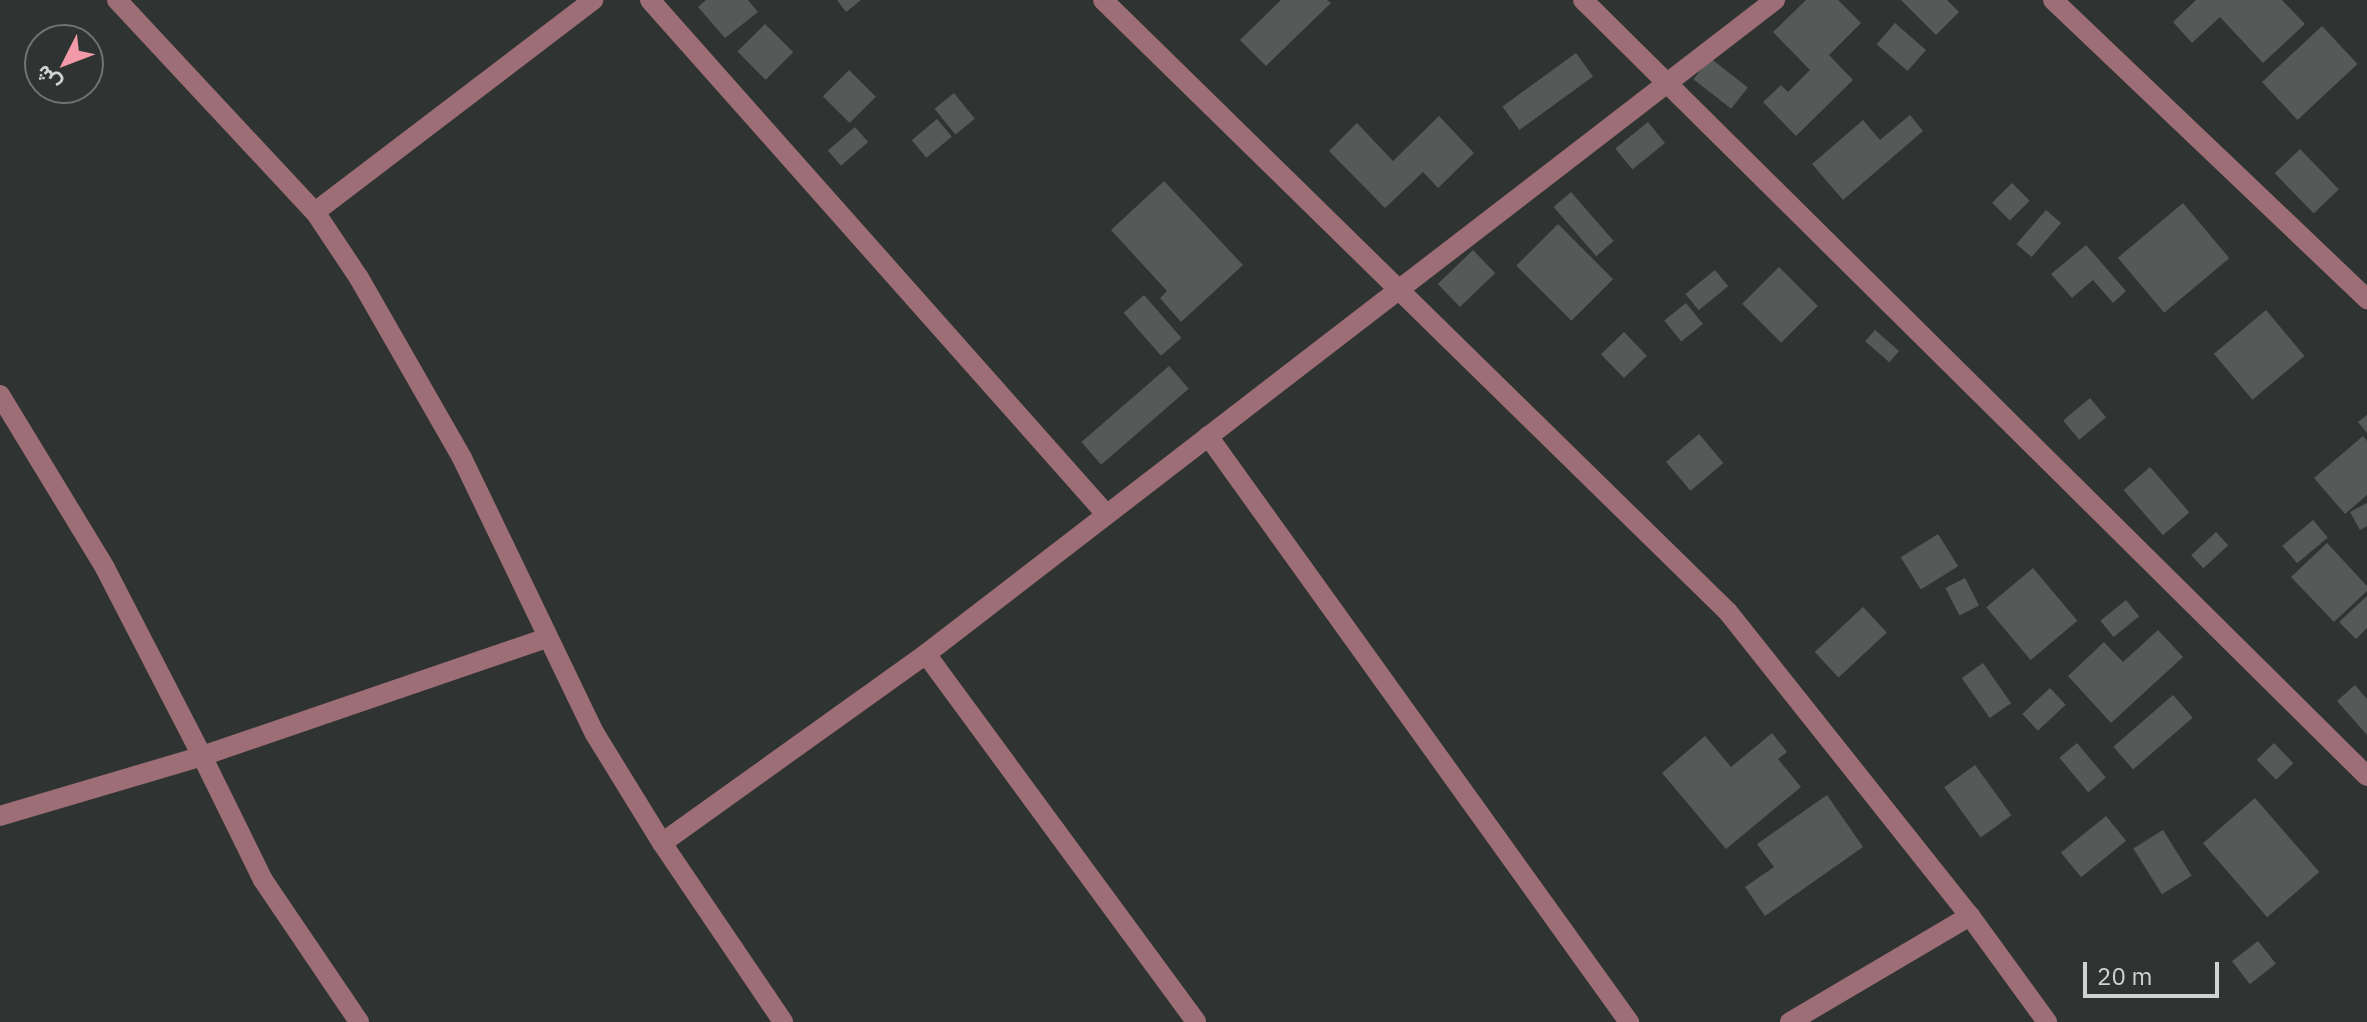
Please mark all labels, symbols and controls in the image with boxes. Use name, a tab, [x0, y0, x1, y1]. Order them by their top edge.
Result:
north arrow	[24, 24, 104, 104]
text: ش	[28, 60, 67, 99]
scale bar	[2087, 946, 2223, 996]
text: 20 m	[2097, 960, 2152, 992]

